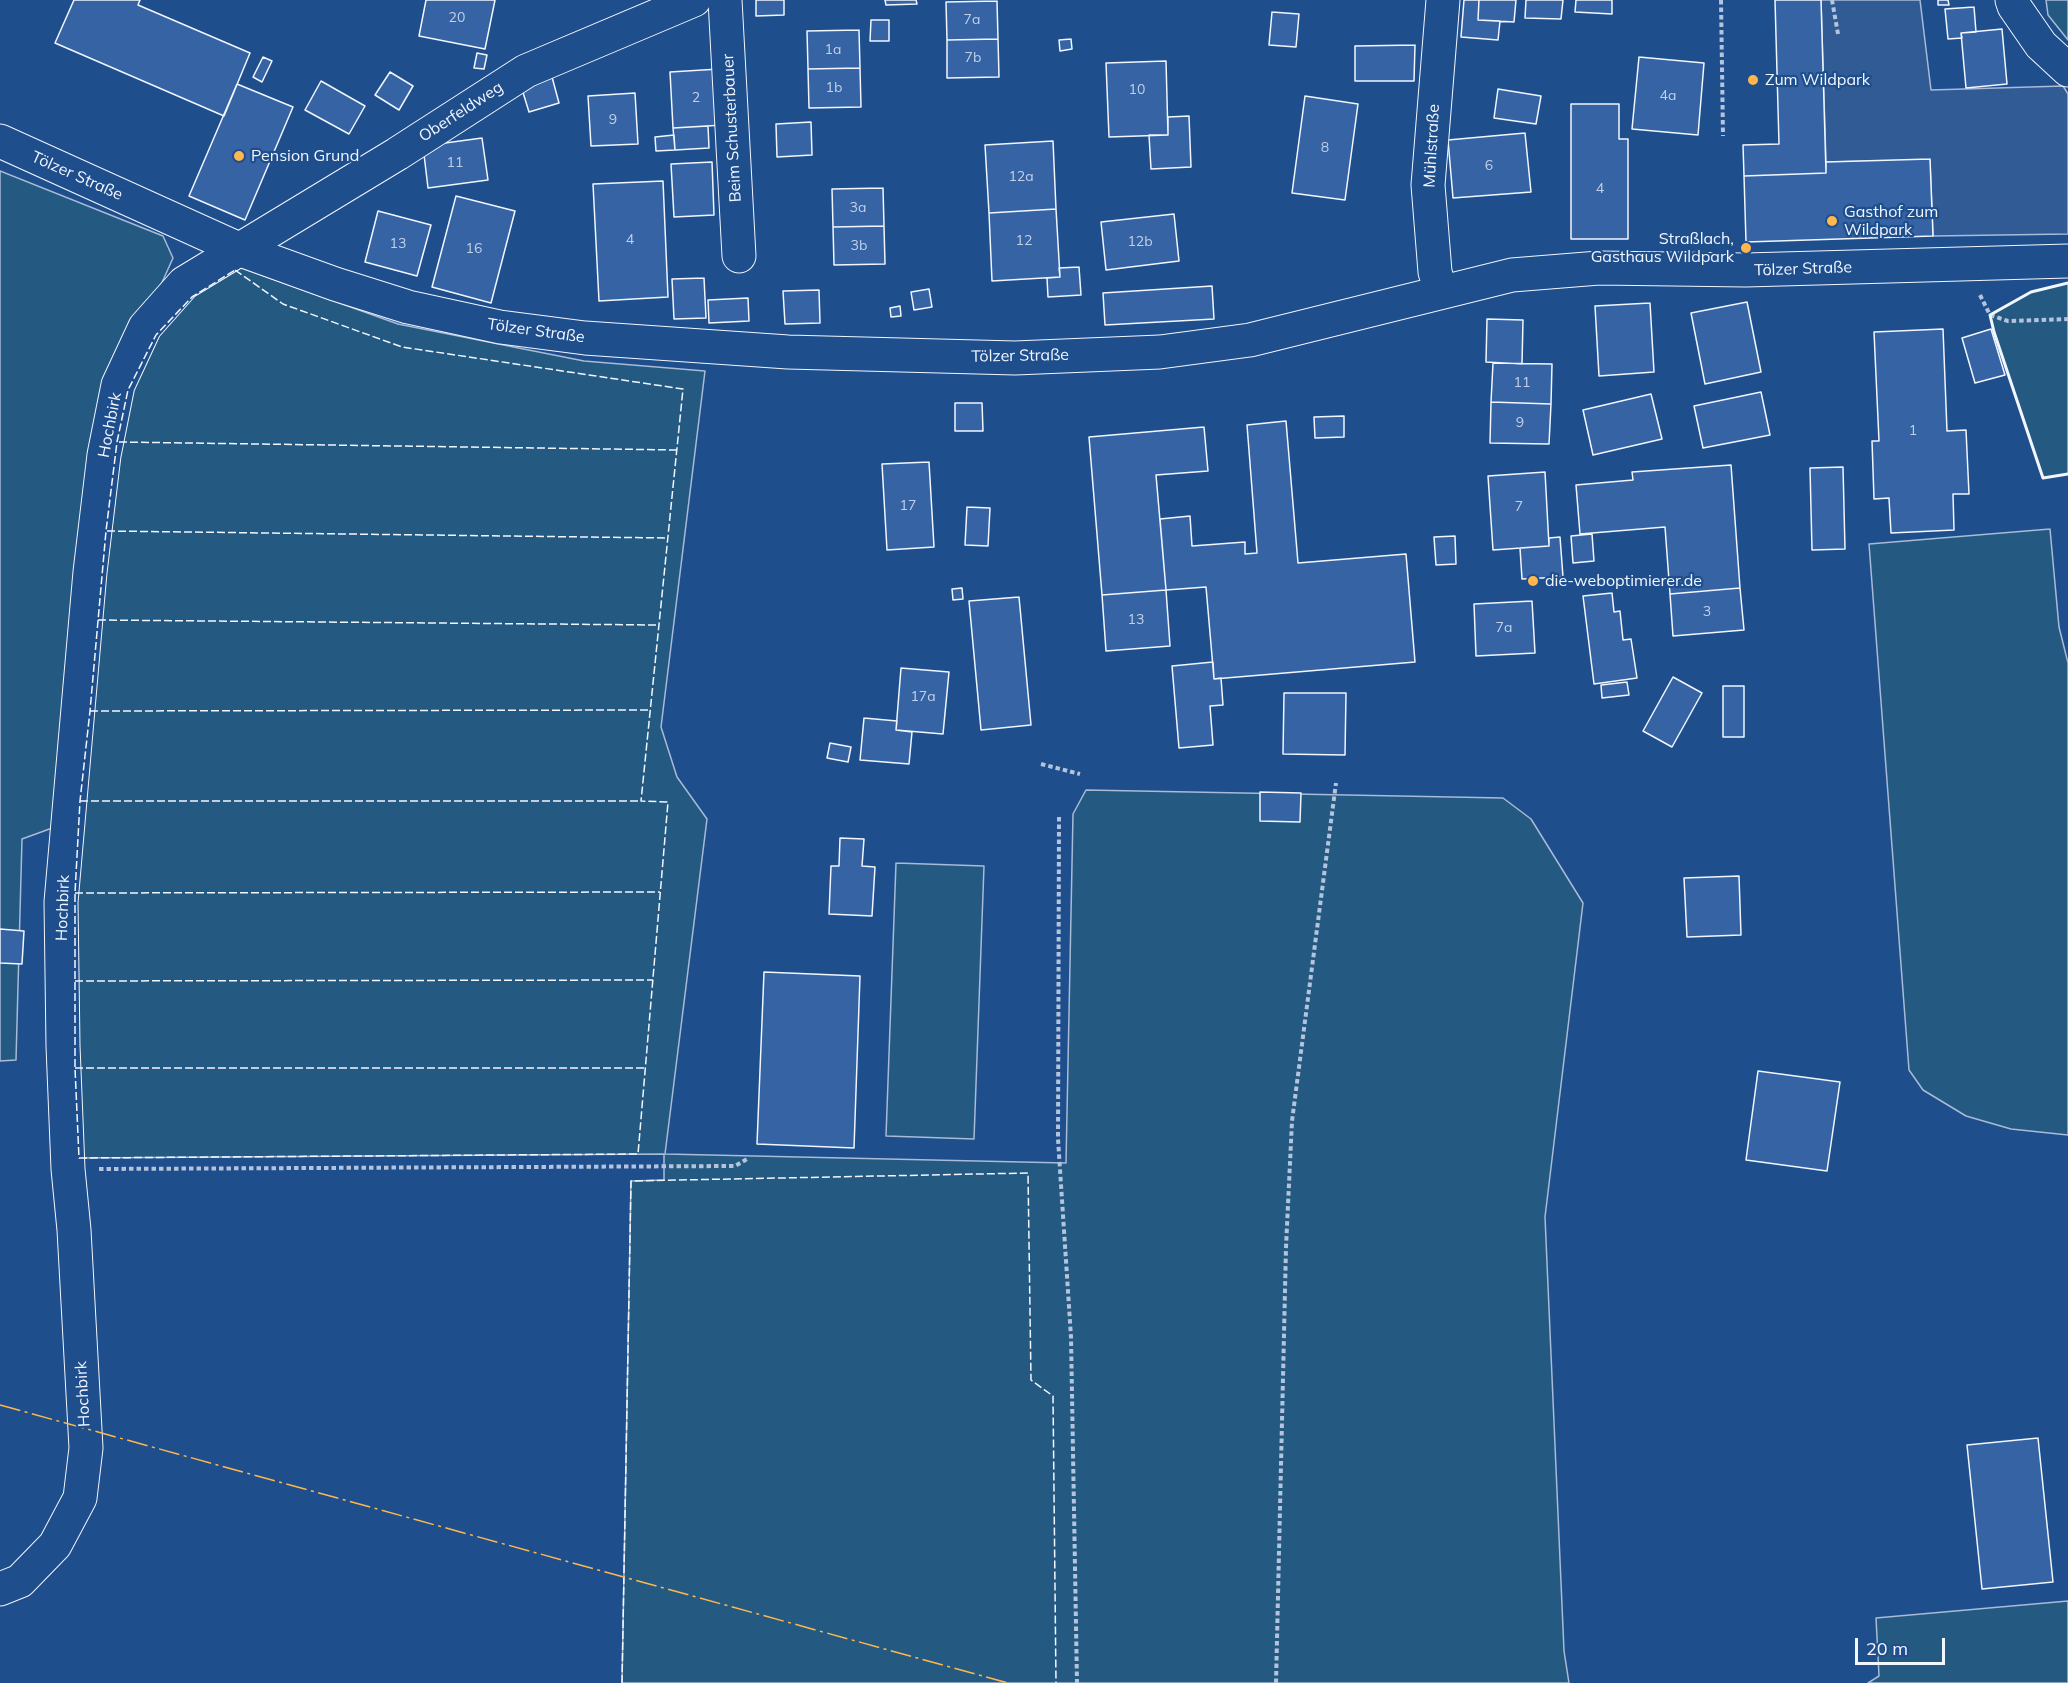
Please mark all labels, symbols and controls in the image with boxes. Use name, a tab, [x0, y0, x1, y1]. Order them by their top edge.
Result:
house number: 20	[449, 10, 465, 26]
house number: 7a	[964, 12, 980, 28]
house number: 1a	[825, 42, 841, 58]
house number: 7b	[965, 50, 981, 66]
street label: Beim Schusterbauer	[719, 53, 745, 203]
place label: Zum Wildpark	[1765, 70, 1870, 90]
marker: Zum Wildpark	[1746, 73, 1760, 87]
street label: Oberfeldweg	[415, 78, 507, 146]
house number: 1b	[826, 80, 842, 96]
house number: 10	[1129, 82, 1145, 98]
house number: 4a	[1660, 88, 1676, 104]
house number: 2	[692, 90, 700, 106]
street label: Mühlstraße	[1420, 104, 1444, 188]
house number: 9	[609, 112, 617, 128]
house number: 8	[1321, 140, 1329, 156]
place label: Pension Grund	[251, 146, 359, 166]
street label: Tölzer Straße	[28, 147, 126, 205]
marker: Pension Grund	[232, 149, 246, 163]
house number: 11	[447, 155, 463, 171]
house number: 6	[1485, 158, 1493, 174]
house number: 12a	[1008, 169, 1034, 185]
house number: 4	[1596, 181, 1604, 197]
house number: 3a	[850, 200, 866, 216]
place label: Gasthof zum Wildpark	[1844, 202, 1938, 240]
marker: Gasthof zum Wildpark	[1825, 214, 1839, 228]
place label: Straßlach, Gasthaus Wildpark	[1591, 229, 1734, 267]
house number: 4	[626, 232, 634, 248]
house number: 12	[1016, 233, 1032, 249]
house number: 12b	[1127, 234, 1153, 250]
house number: 13	[390, 236, 406, 252]
house number: 3b	[851, 238, 867, 254]
house number: 16	[466, 241, 482, 257]
marker: Straßlach, Gasthaus Wildpark	[1739, 241, 1753, 255]
street label: Tölzer Straße	[1754, 258, 1852, 280]
street label: Tölzer Straße	[486, 315, 586, 347]
street label: Tölzer Straße	[971, 346, 1069, 366]
house number: 11	[1514, 375, 1530, 391]
street label: Hochbirk	[94, 391, 126, 459]
house number: 9	[1516, 415, 1524, 431]
house number: 1	[1909, 423, 1917, 439]
house number: 17	[900, 498, 916, 514]
house number: 7	[1515, 499, 1523, 515]
place label: die-weboptimierer.de	[1545, 571, 1702, 591]
marker: die-weboptimierer.de	[1526, 574, 1540, 588]
house number: 3	[1703, 604, 1711, 620]
house number: 13	[1128, 612, 1144, 628]
house number: 7a	[1496, 620, 1512, 636]
house number: 17a	[910, 689, 936, 705]
street label: Hochbirk	[52, 875, 74, 941]
street label: Hochbirk	[72, 1360, 94, 1428]
scale bar	[1858, 1626, 1948, 1664]
text: 20 m	[1866, 1637, 1908, 1660]

